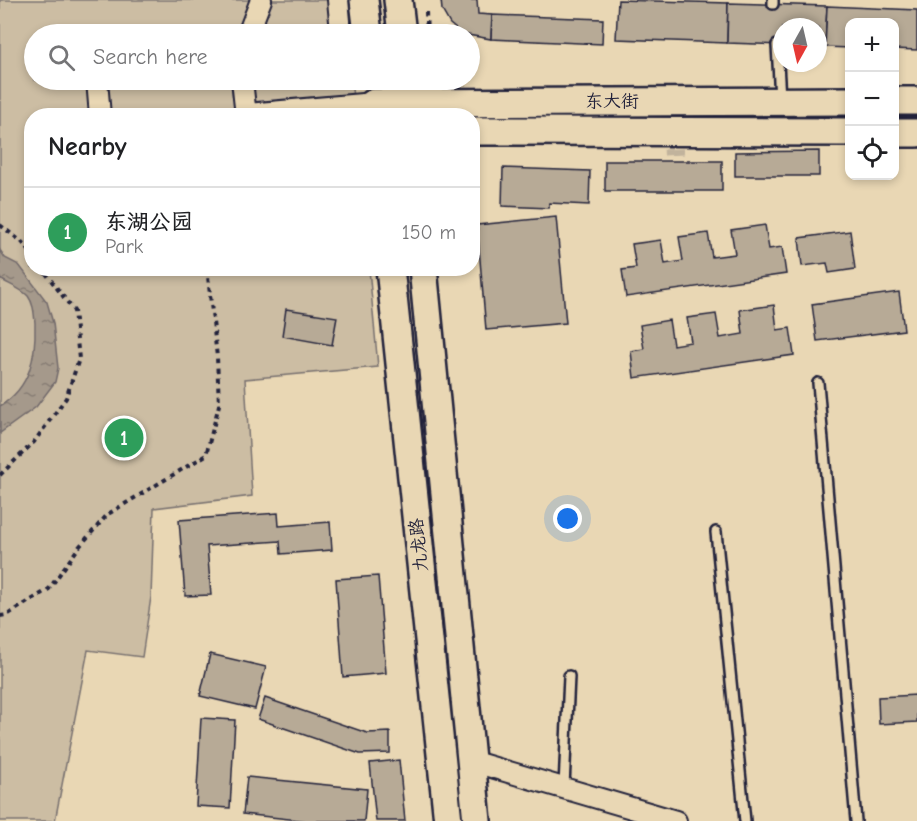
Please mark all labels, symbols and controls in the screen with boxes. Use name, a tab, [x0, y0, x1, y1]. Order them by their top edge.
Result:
north arrow	[773, 18, 827, 72]
map controls	[845, 18, 899, 180]
button: +	[845, 18, 899, 72]
search box	[24, 24, 480, 90]
icon: search	[45, 41, 78, 74]
text: Search here	[93, 44, 208, 70]
button: −	[845, 72, 899, 126]
street label: 东大街	[585, 91, 639, 112]
button: locate	[845, 126, 899, 180]
text: Nearby	[48, 132, 127, 162]
text: 东湖公园	[105, 209, 193, 235]
text: 1	[64, 221, 71, 244]
text: 150 m	[402, 221, 456, 244]
text: Park	[105, 235, 143, 258]
pin: 1	[104, 416, 144, 460]
your location	[553, 504, 582, 533]
street label: 九龙路	[406, 517, 432, 573]

